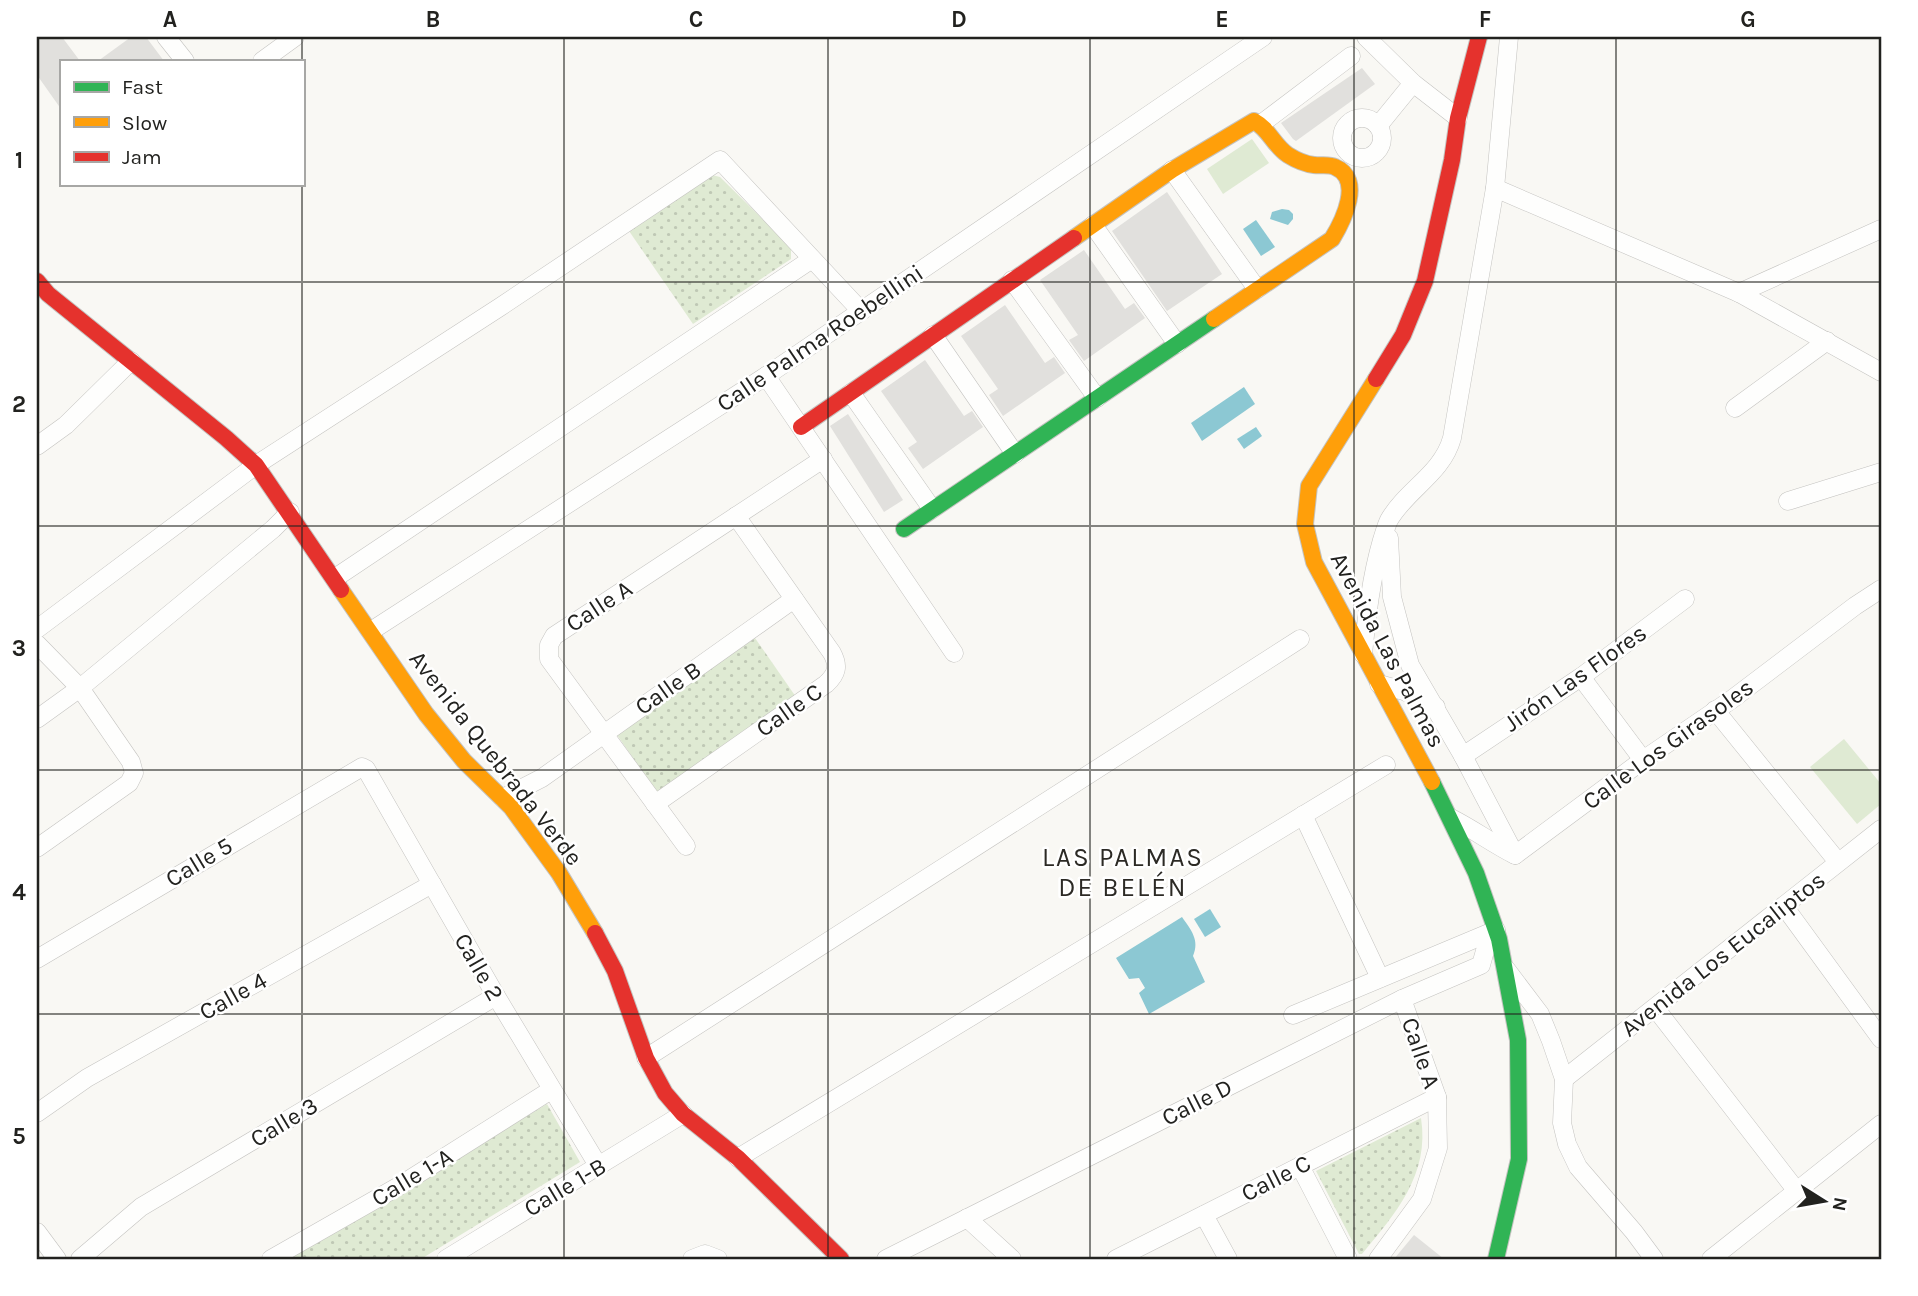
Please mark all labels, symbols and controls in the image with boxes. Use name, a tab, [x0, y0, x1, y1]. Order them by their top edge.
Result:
text: A	[163, 6, 177, 33]
text: B	[426, 6, 440, 33]
text: C	[689, 6, 703, 33]
text: D	[951, 6, 967, 33]
text: E	[1215, 6, 1229, 33]
text: F	[1479, 6, 1491, 33]
text: G	[1740, 6, 1756, 33]
legend	[60, 60, 304, 186]
text: Fast	[122, 75, 163, 99]
text: Slow	[122, 111, 167, 135]
text: Jam	[122, 145, 162, 169]
text: 1	[15, 147, 23, 174]
street label: Calle Palma Roebellini	[711, 258, 929, 418]
text: 2	[12, 391, 26, 418]
street label: Avenida Las Palmas	[1325, 548, 1451, 752]
street label: Calle A	[561, 574, 637, 638]
street label: Jirón Las Flores	[1498, 618, 1652, 738]
text: 3	[12, 635, 26, 662]
street label: Avenida Quebrada Verde	[404, 645, 588, 871]
street label: Calle B	[630, 655, 706, 721]
street label: Calle Los Girasoles	[1577, 673, 1759, 815]
street label: Calle C	[751, 677, 827, 743]
street label: Calle 5	[161, 831, 237, 893]
district label: LAS PALMAS DE BELÉN	[1042, 842, 1204, 903]
street label: Avenida Los Eucaliptos	[1615, 866, 1831, 1042]
text: 4	[12, 879, 26, 906]
street label: Calle 2	[449, 928, 509, 1006]
street label: Calle 4	[194, 966, 272, 1026]
street label: Calle A	[1396, 1014, 1446, 1092]
street label: Calle D	[1157, 1072, 1237, 1132]
street label: Calle 3	[245, 1091, 323, 1153]
text: 5	[12, 1123, 26, 1150]
street label: Calle 1-A	[366, 1142, 458, 1212]
street label: Calle C	[1237, 1149, 1315, 1207]
street label: Calle 1-B	[519, 1152, 611, 1222]
north arrow	[1788, 1166, 1858, 1236]
text: N	[1828, 1195, 1852, 1213]

